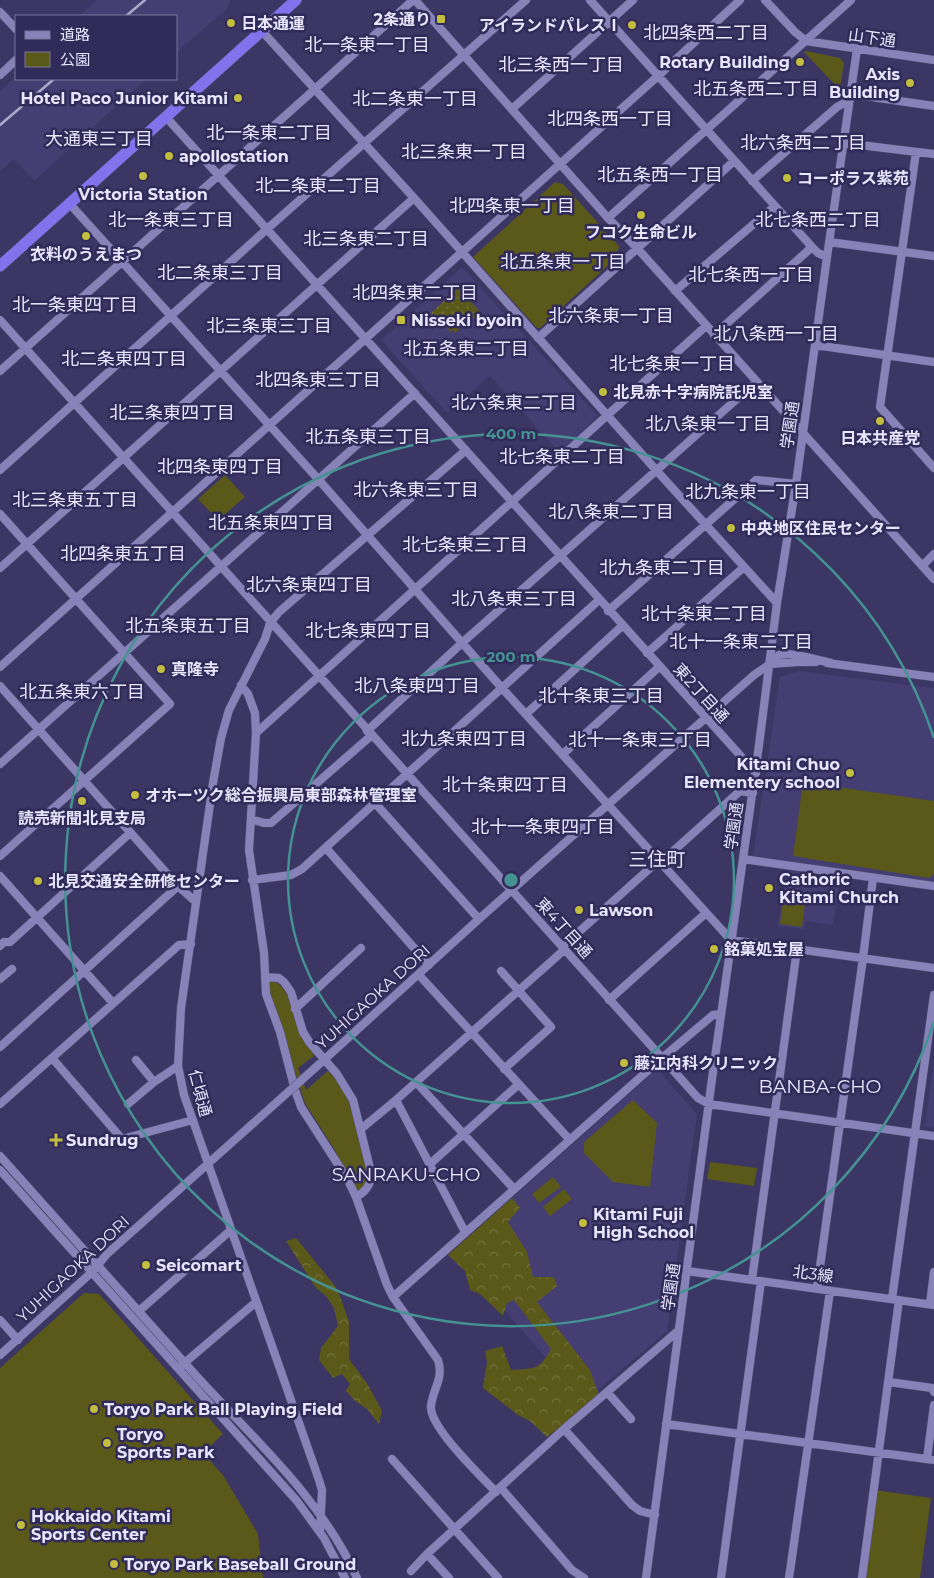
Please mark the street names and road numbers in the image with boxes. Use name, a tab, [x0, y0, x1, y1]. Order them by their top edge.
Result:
street label: 山下通	[847, 25, 897, 51]
street label: 学園通	[777, 400, 803, 450]
street label: 東2丁目通	[669, 659, 733, 727]
street label: 学園通	[721, 801, 747, 851]
street label: 東4丁目通	[532, 894, 596, 962]
street label: YUHIGAOKA DORI	[312, 941, 434, 1053]
street label: 仁頃通	[185, 1067, 215, 1119]
street label: YUHIGAOKA DORI	[13, 1212, 133, 1326]
street label: 学園通	[658, 1262, 684, 1312]
street label: 北3線	[791, 1262, 835, 1286]

